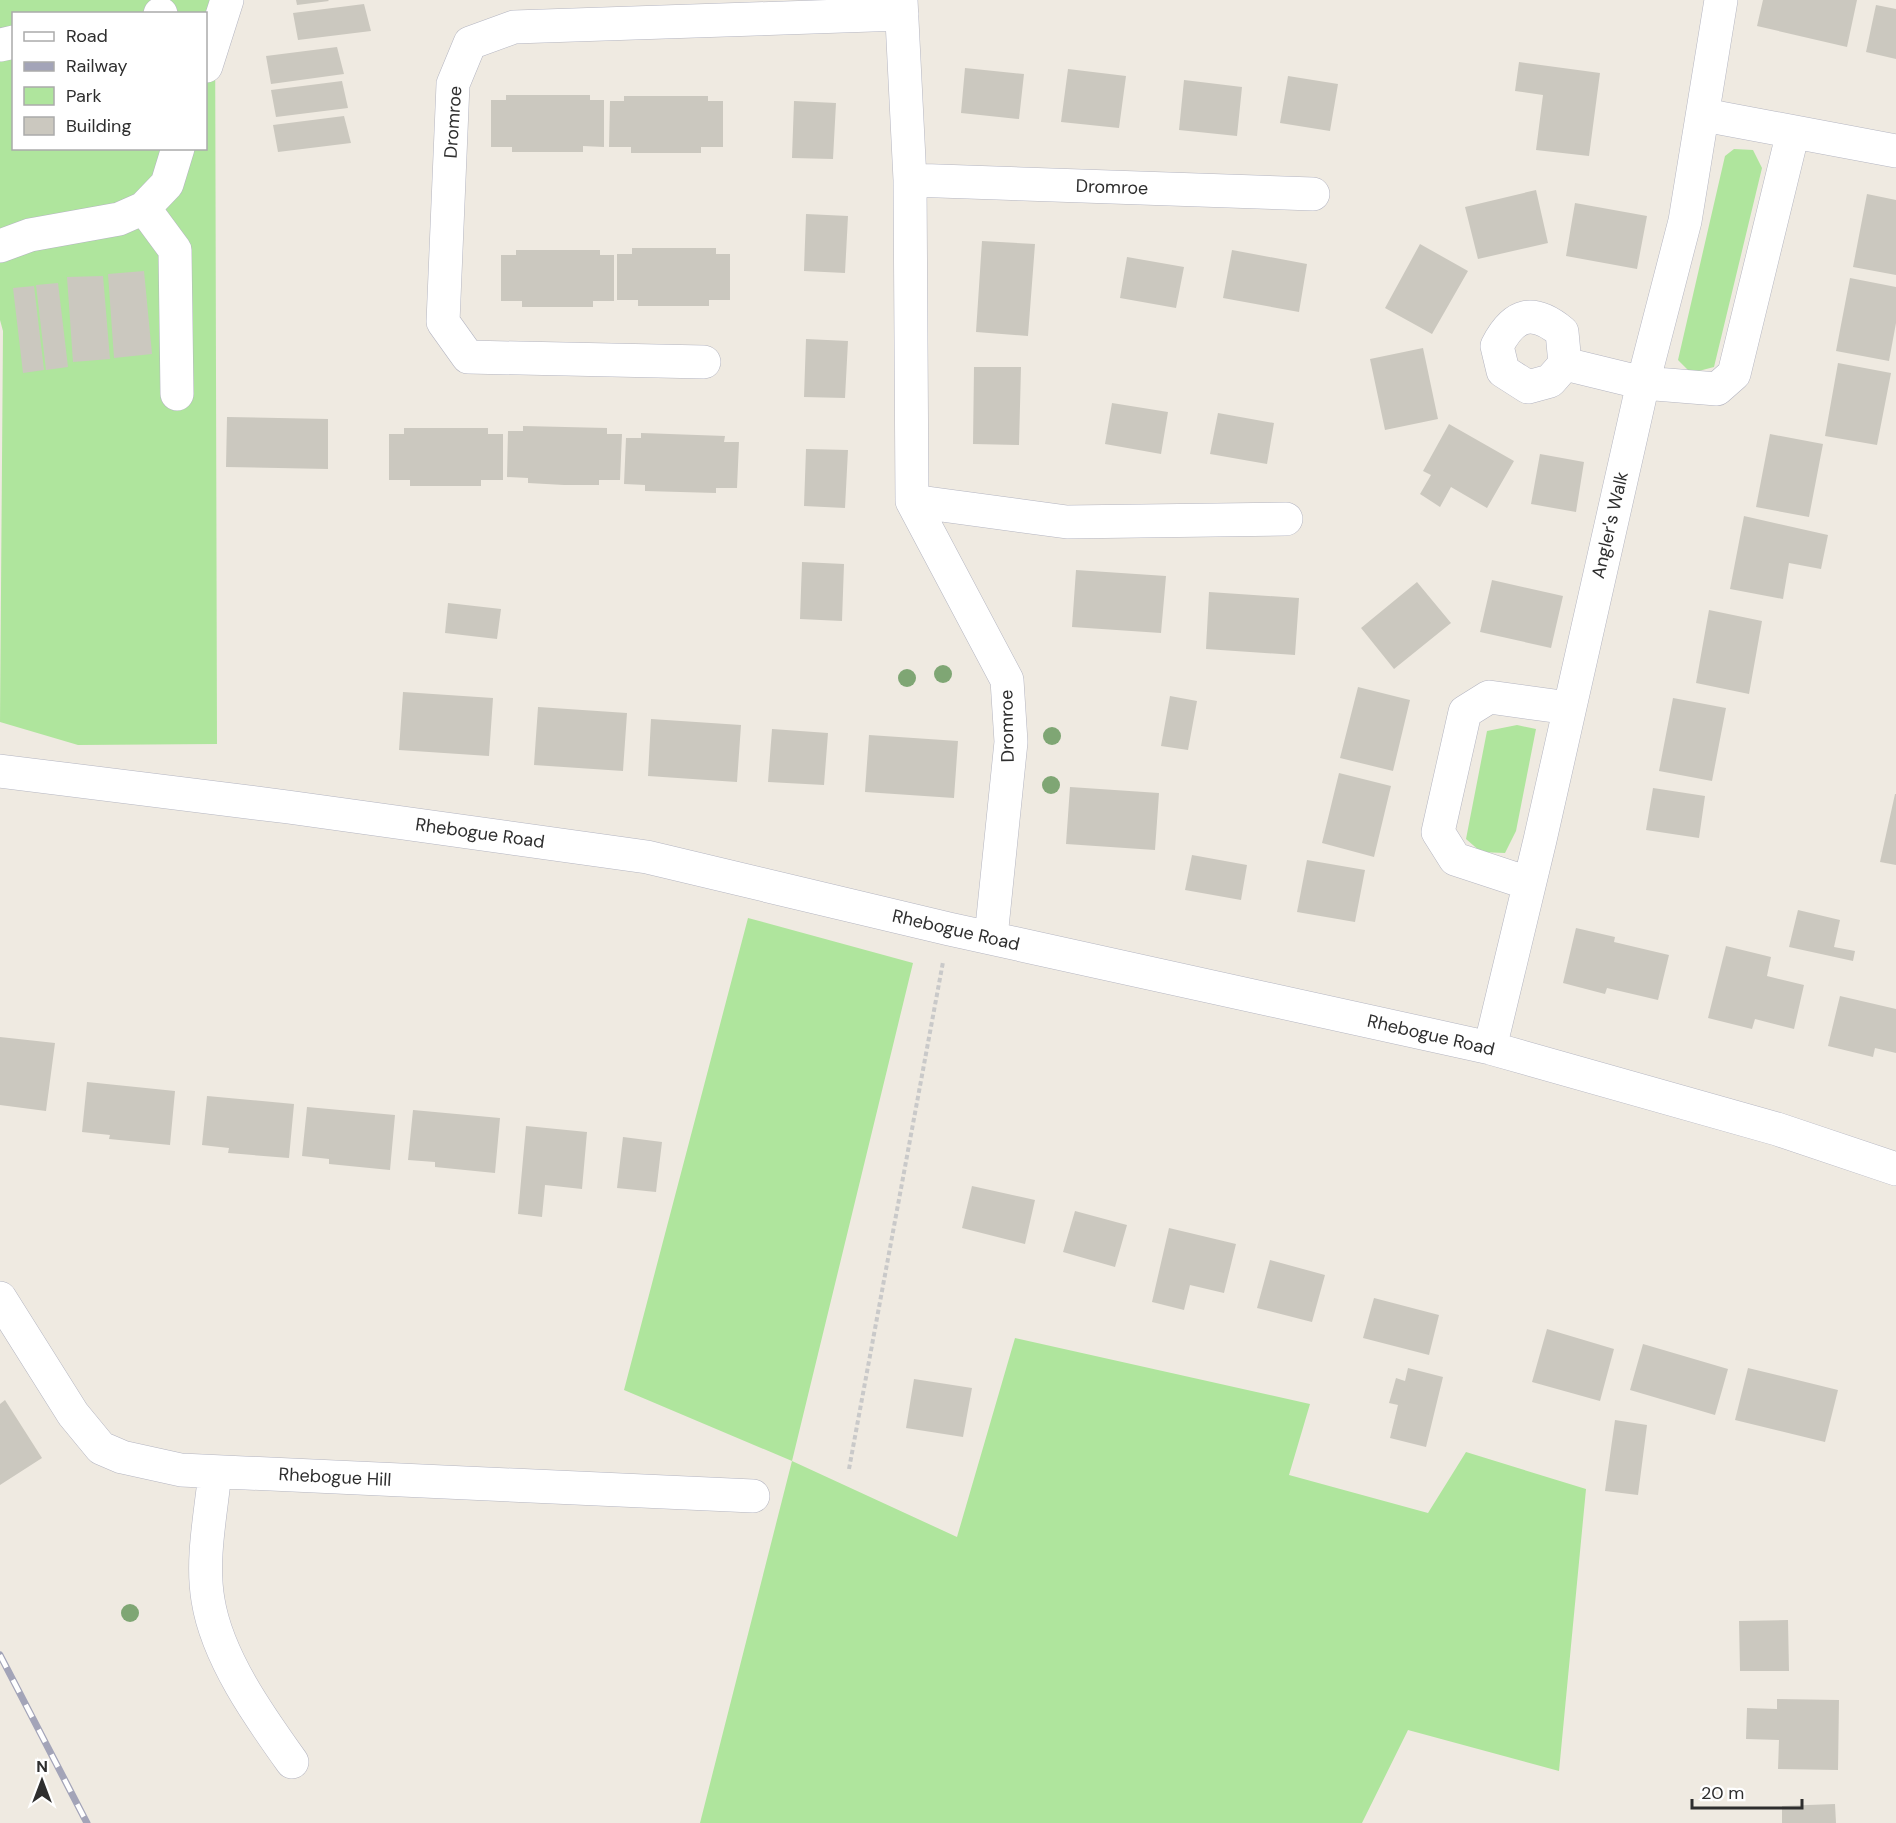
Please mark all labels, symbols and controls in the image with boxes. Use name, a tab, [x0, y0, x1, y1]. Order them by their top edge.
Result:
legend	[12, 12, 207, 150]
text: Road	[66, 24, 108, 48]
text: Railway	[66, 54, 128, 78]
text: Park	[66, 84, 102, 108]
street label: Dromroe	[438, 85, 468, 159]
text: Building	[66, 114, 131, 138]
street label: Dromroe	[1075, 174, 1149, 200]
street label: Angler's Walk	[1586, 469, 1634, 581]
street label: Dromroe	[994, 689, 1020, 763]
street label: Rhebogue Road	[414, 812, 546, 854]
street label: Rhebogue Road	[890, 904, 1022, 956]
street label: Rhebogue Road	[1365, 1009, 1497, 1061]
street label: Rhebogue Hill	[278, 1462, 392, 1492]
north arrow	[12, 1751, 72, 1811]
text: N	[36, 1756, 48, 1777]
scale bar	[1692, 1772, 1802, 1810]
text: 20 m	[1701, 1781, 1744, 1805]

